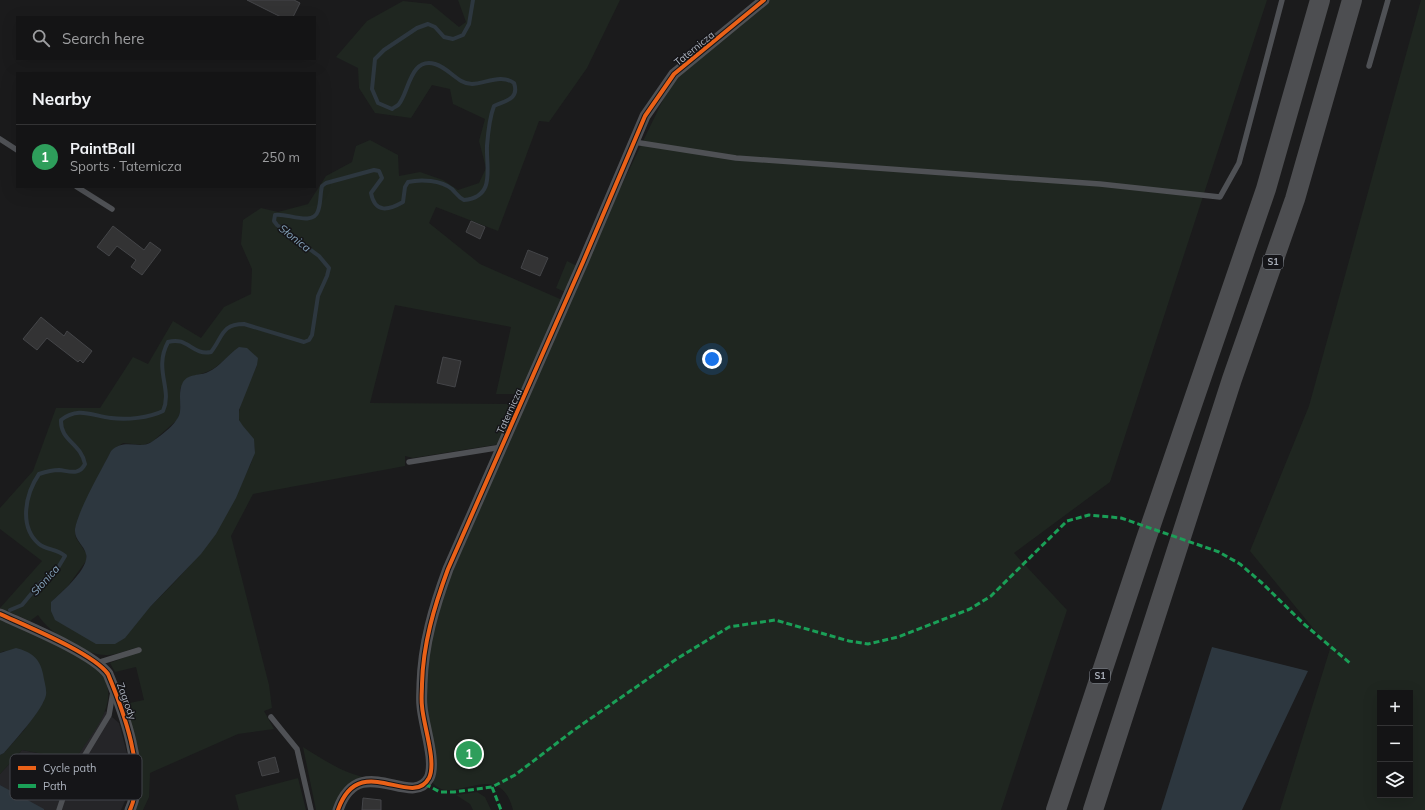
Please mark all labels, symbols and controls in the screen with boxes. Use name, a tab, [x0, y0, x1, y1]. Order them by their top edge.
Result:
search box	[16, 16, 316, 60]
icon: search	[30, 27, 52, 49]
street label: Taternicza	[672, 28, 717, 69]
text: Search here	[62, 29, 144, 48]
text: Nearby	[32, 88, 91, 109]
text: PaintBall	[70, 139, 135, 158]
text: 1	[41, 149, 49, 165]
text: 250 m	[262, 149, 300, 165]
text: Sports · Taternicza	[70, 158, 182, 174]
water label: Słonica	[276, 221, 314, 255]
road number: S1	[1263, 255, 1283, 269]
your location	[702, 349, 722, 369]
street label: Taternicza	[494, 387, 525, 436]
water label: Słonica	[27, 561, 63, 598]
road number: S1	[1090, 669, 1110, 683]
street label: Zagrody	[114, 681, 139, 722]
map controls	[1377, 690, 1413, 798]
button: +	[1377, 690, 1413, 726]
button: −	[1377, 726, 1413, 762]
pin: 1	[456, 739, 482, 769]
legend	[10, 754, 142, 800]
text: Cycle path	[43, 761, 96, 775]
button: layers	[1377, 762, 1413, 798]
text: Path	[43, 779, 67, 793]

